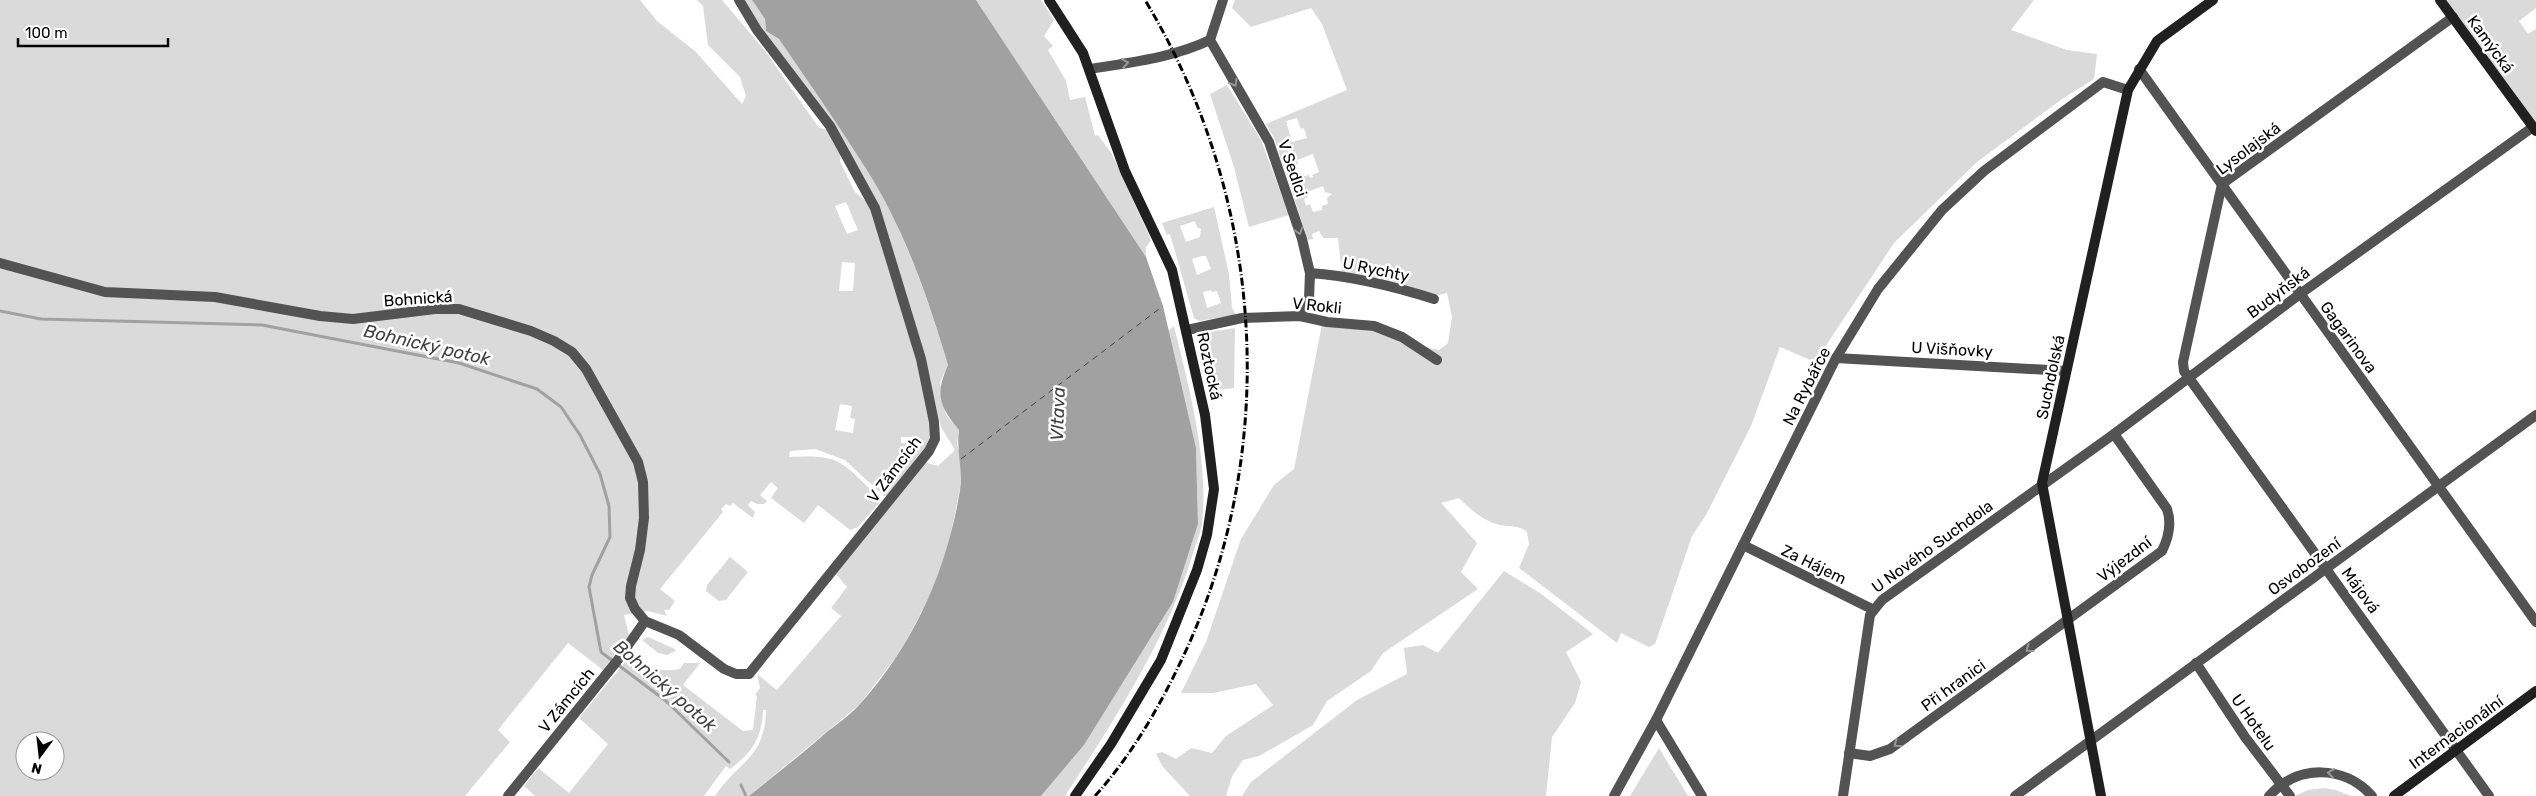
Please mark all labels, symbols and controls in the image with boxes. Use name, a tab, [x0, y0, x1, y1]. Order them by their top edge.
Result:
street label: Kamýcká	[2463, 12, 2518, 77]
scale bar	[18, 15, 168, 47]
text: 100 m	[25, 24, 67, 42]
one-way arrow	[1120, 59, 1129, 69]
one-way arrow	[1228, 77, 1238, 86]
street label: Lysolajská	[2212, 118, 2284, 179]
street label: V Sedlci	[1274, 137, 1311, 199]
one-way arrow	[1293, 226, 1303, 235]
street label: U Rychty	[1341, 253, 1411, 286]
street label: Budyňská	[2243, 263, 2313, 322]
street label: Bohnická	[383, 287, 453, 310]
street label: V Rokli	[1291, 293, 1343, 318]
street label: Gagarinova	[2316, 298, 2381, 377]
water label: Bohnický potok	[362, 320, 493, 370]
street label: Roztocká	[1193, 330, 1226, 402]
street label: Suchdolská	[2032, 333, 2069, 421]
street label: U Višňovky	[1911, 338, 1993, 361]
street label: Na Rybářce	[1779, 344, 1834, 429]
water label: Vltava	[1046, 386, 1070, 441]
street label: V Zámcích	[863, 432, 925, 506]
street label: U Nového Suchdola	[1868, 496, 1997, 597]
street label: Výjezdní	[2093, 532, 2156, 586]
street label: Osvobození	[2264, 533, 2345, 599]
street label: Za Hájem	[1778, 541, 1849, 588]
street label: Májová	[2338, 564, 2384, 617]
water label: Bohnický potok	[609, 635, 722, 737]
one-way arrow	[2025, 643, 2035, 652]
street label: Při hranici	[1917, 656, 1989, 715]
street label: V Zámcích	[534, 664, 598, 737]
street label: U Hotelu	[2227, 690, 2280, 754]
street label: Internacionální	[2406, 691, 2508, 773]
north arrow	[15, 731, 65, 781]
one-way arrow	[1893, 738, 1903, 747]
text: N	[30, 759, 44, 778]
one-way arrow	[2326, 768, 2334, 779]

